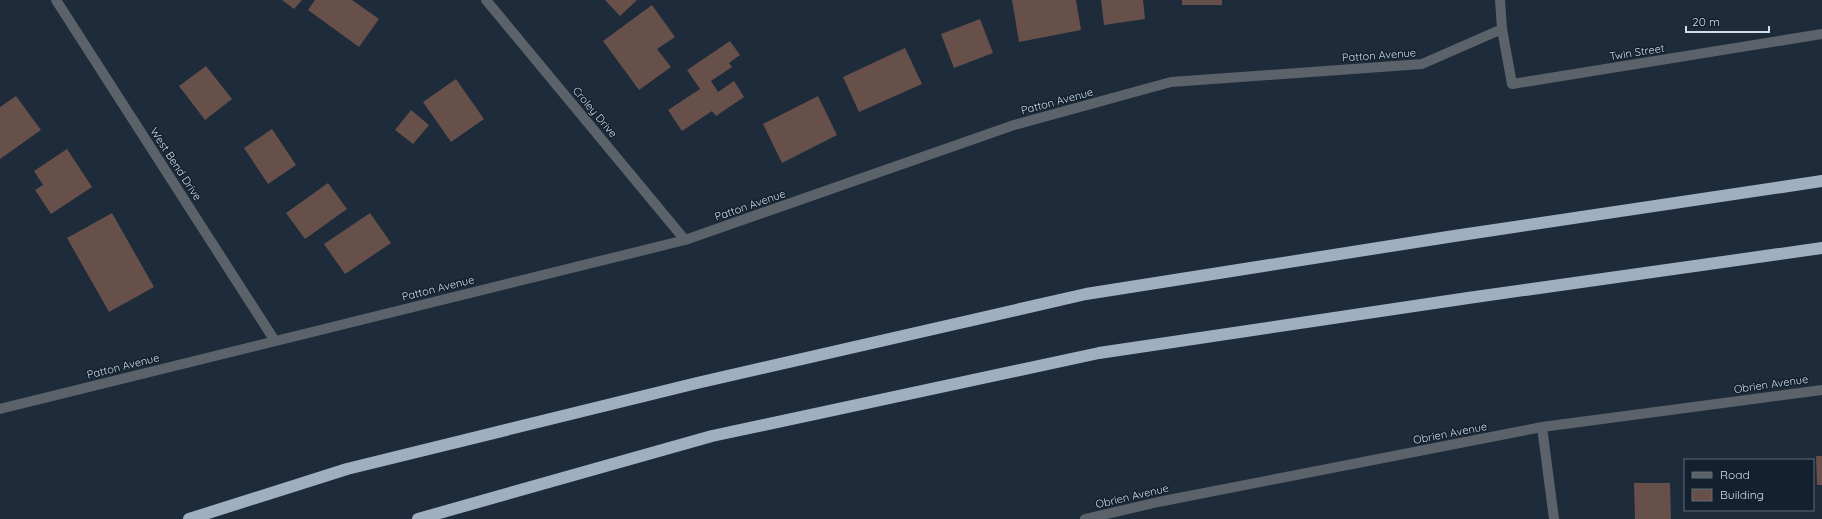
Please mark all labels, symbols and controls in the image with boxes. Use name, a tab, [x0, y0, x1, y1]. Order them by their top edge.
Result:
scale bar	[1686, 8, 1769, 34]
text: 20 m	[1692, 14, 1720, 29]
street label: Twin Street	[1609, 41, 1666, 63]
street label: Patton Avenue	[1342, 45, 1416, 65]
street label: Croley Drive	[570, 84, 620, 140]
street label: Patton Avenue	[1019, 85, 1095, 117]
street label: West Bend Drive	[147, 125, 205, 203]
street label: Patton Avenue	[713, 186, 787, 224]
street label: Patton Avenue	[400, 272, 476, 304]
street label: Patton Avenue	[85, 350, 161, 382]
street label: Obrien Avenue	[1733, 372, 1809, 396]
street label: Obrien Avenue	[1412, 419, 1488, 447]
legend	[1684, 459, 1814, 511]
text: Road	[1720, 467, 1750, 482]
street label: Obrien Avenue	[1094, 481, 1170, 511]
text: Building	[1720, 487, 1764, 502]

